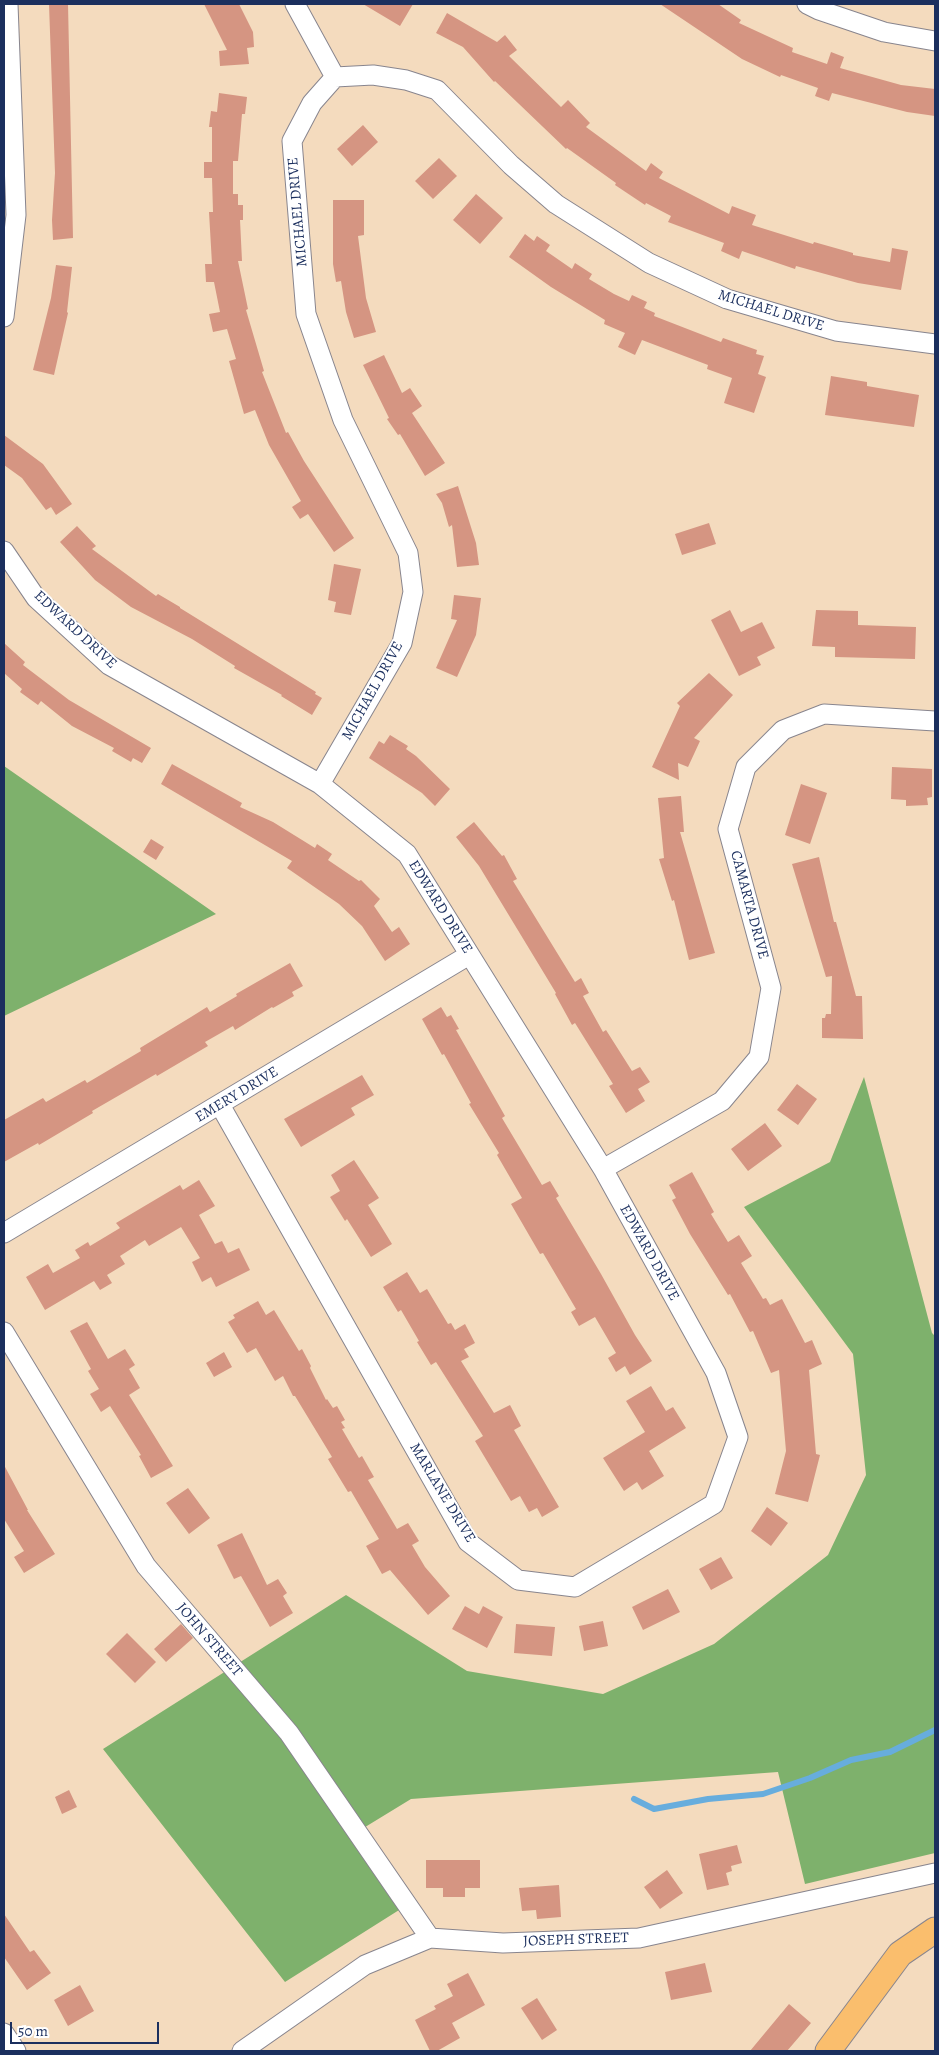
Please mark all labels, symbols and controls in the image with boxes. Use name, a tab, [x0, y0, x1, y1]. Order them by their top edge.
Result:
street label: MICHAEL DRIVE	[284, 156, 312, 268]
street label: MICHAEL DRIVE	[716, 286, 826, 336]
street label: EDWARD DRIVE	[30, 587, 120, 673]
street label: MICHAEL DRIVE	[338, 639, 408, 743]
street label: CAMARTA DRIVE	[726, 849, 772, 961]
street label: EDWARD DRIVE	[404, 857, 476, 957]
street label: EMERY DRIVE	[192, 1063, 282, 1127]
street label: EDWARD DRIVE	[615, 1202, 683, 1304]
street label: MARLANE DRIVE	[405, 1440, 479, 1546]
street label: JOHN STREET	[172, 1600, 246, 1680]
street label: JOSEPH STREET	[523, 1929, 629, 1951]
scale bar	[12, 2012, 161, 2044]
text: 50 m	[18, 2021, 48, 2041]

